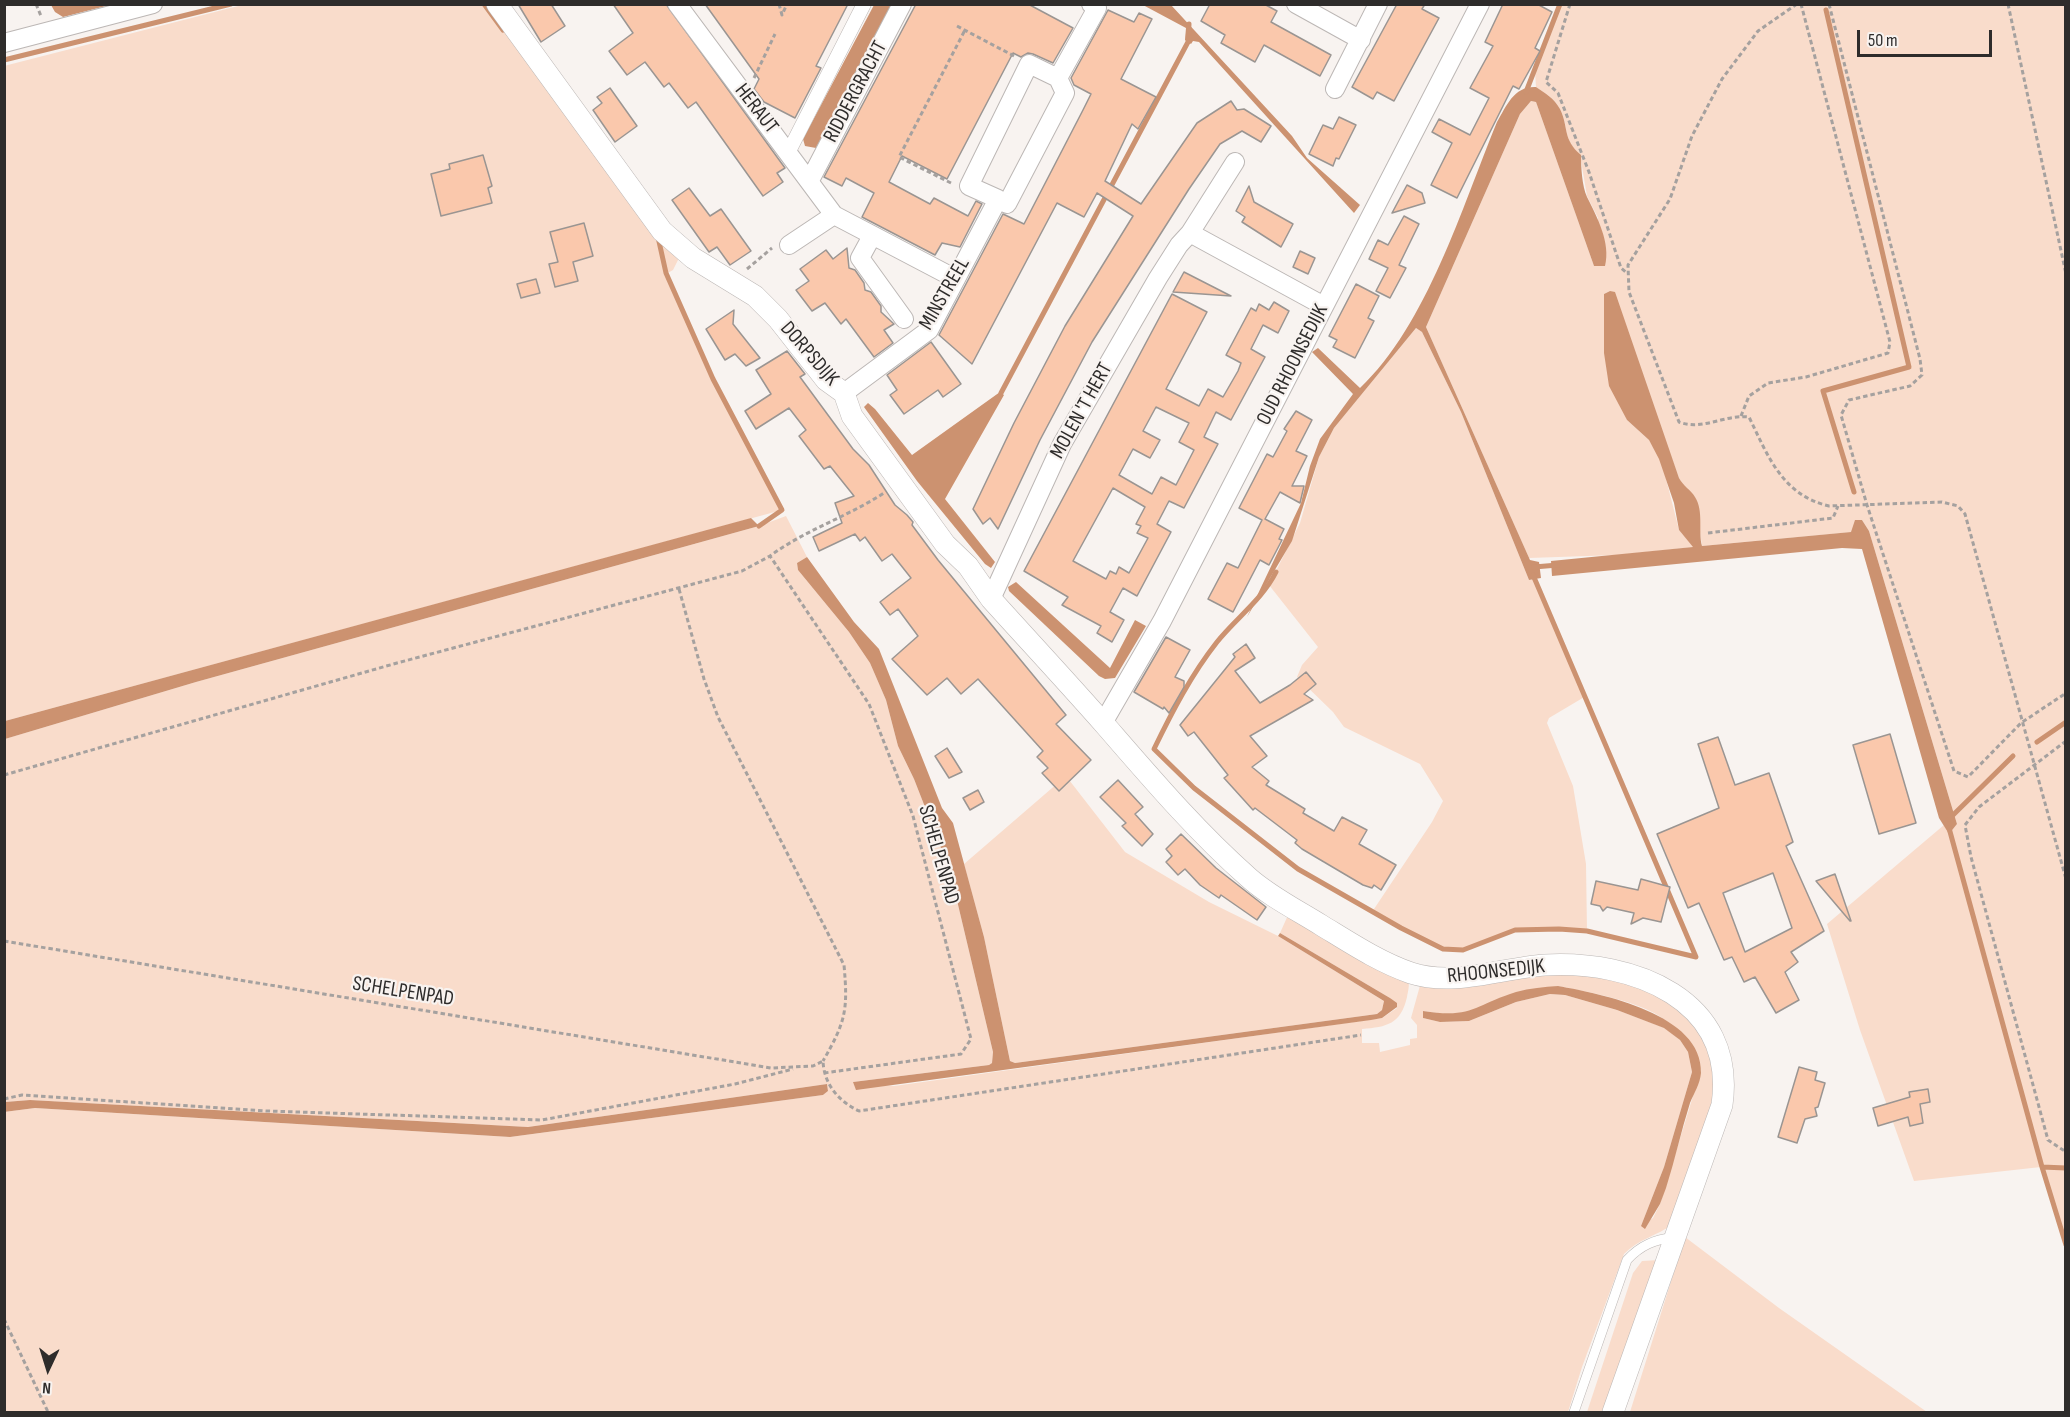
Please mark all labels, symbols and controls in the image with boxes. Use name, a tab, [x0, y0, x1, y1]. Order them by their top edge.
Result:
scale bar	[1860, 18, 1995, 56]
text: 50 m	[1868, 30, 1898, 51]
street label: RIDDERGRACHT	[819, 37, 893, 147]
street label: HERAUT	[729, 79, 783, 139]
street label: MINSTREEL	[914, 253, 976, 335]
street label: OUD RHOONSEDIJK	[1252, 300, 1334, 430]
street label: DORPSDIJK	[774, 317, 844, 391]
street label: MOLEN 'T HERT	[1045, 359, 1119, 463]
street label: SCHELPENPAD	[912, 802, 964, 908]
street label: RHOONSEDIJK	[1446, 954, 1546, 990]
street label: SCHELPENPAD	[351, 972, 455, 1012]
north arrow	[18, 1339, 78, 1399]
text: N	[42, 1378, 52, 1397]

